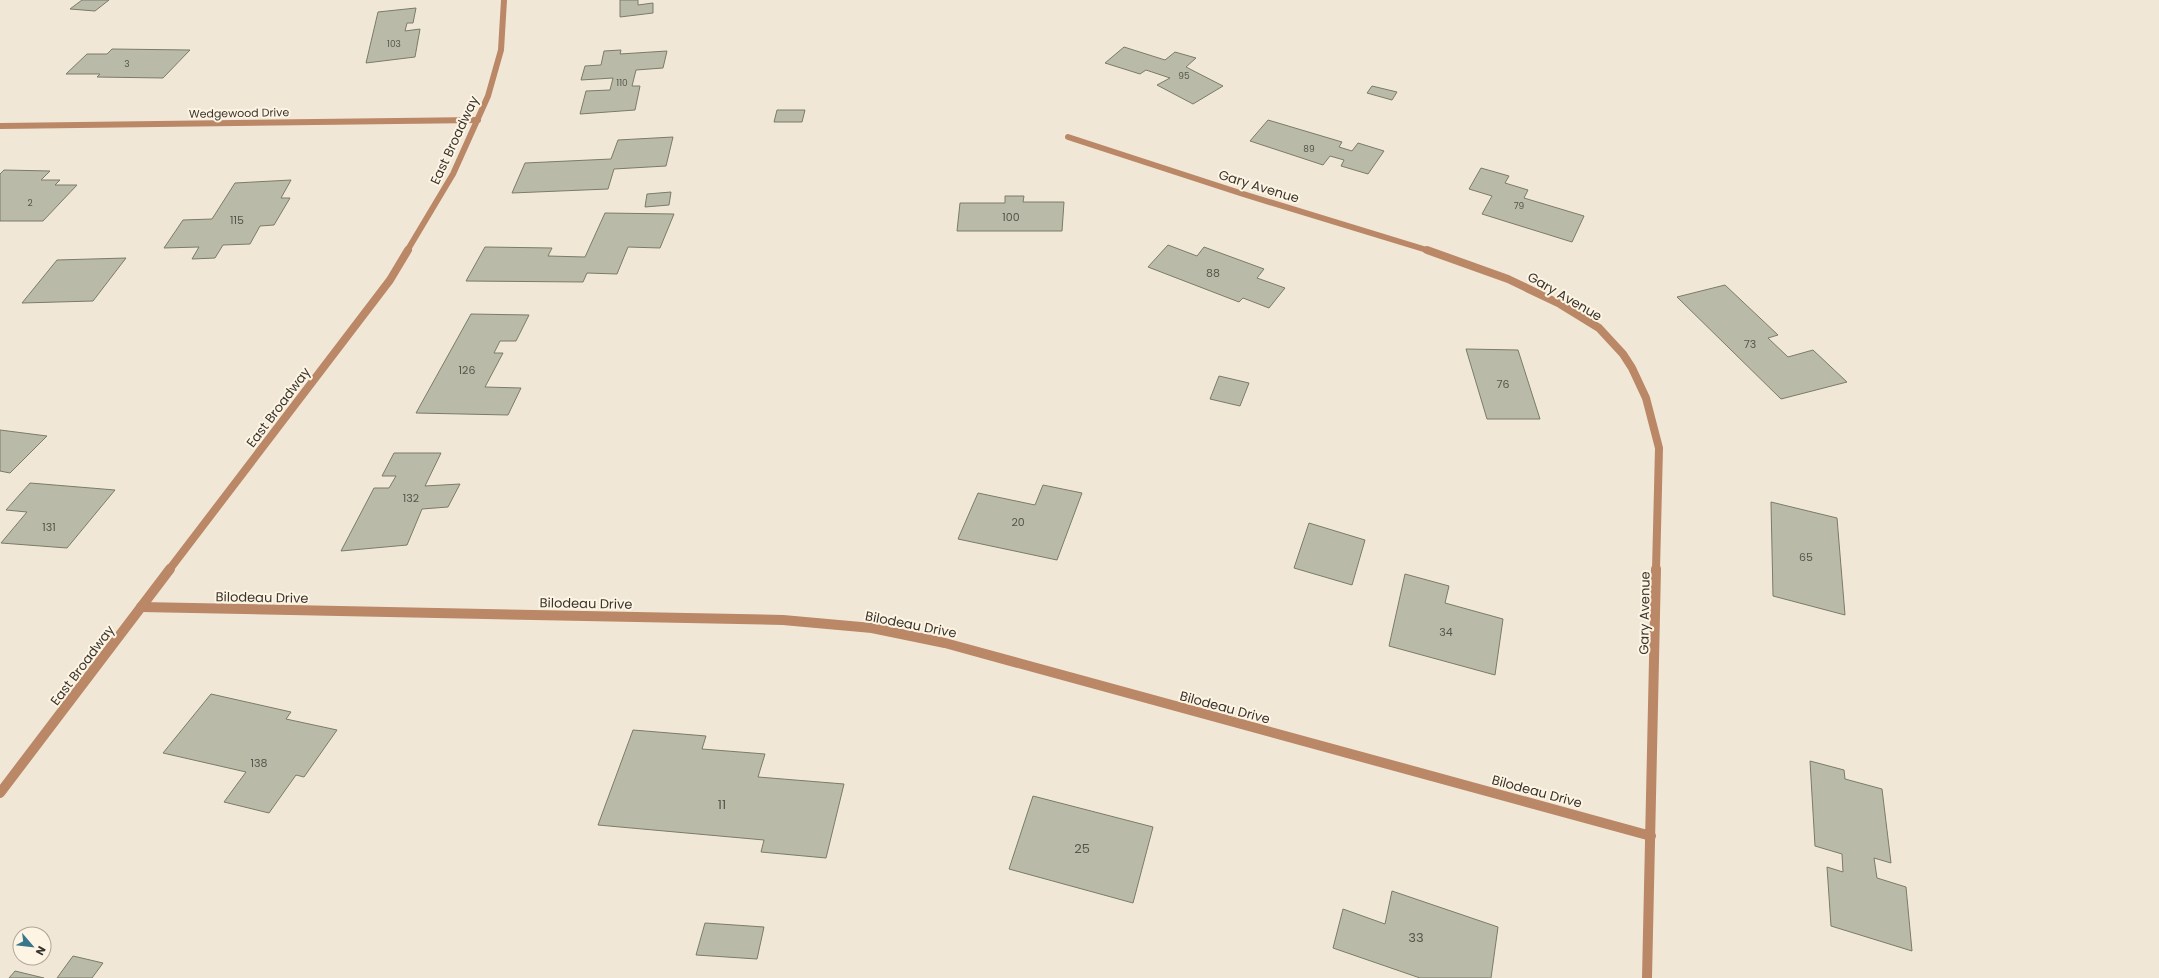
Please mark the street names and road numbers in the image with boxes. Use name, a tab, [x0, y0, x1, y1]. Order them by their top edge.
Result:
street label: East Broadway	[426, 92, 484, 188]
street label: Wedgewood Drive	[189, 104, 289, 122]
street label: Gary Avenue	[1216, 165, 1301, 208]
street label: Gary Avenue	[1524, 267, 1606, 326]
street label: East Broadway	[242, 363, 315, 451]
street label: Gary Avenue	[1634, 571, 1655, 655]
street label: Bilodeau Drive	[215, 587, 309, 608]
street label: Bilodeau Drive	[539, 593, 633, 614]
street label: Bilodeau Drive	[864, 606, 958, 643]
street label: East Broadway	[46, 621, 119, 709]
street label: Bilodeau Drive	[1178, 686, 1272, 729]
street label: Bilodeau Drive	[1490, 770, 1584, 813]

